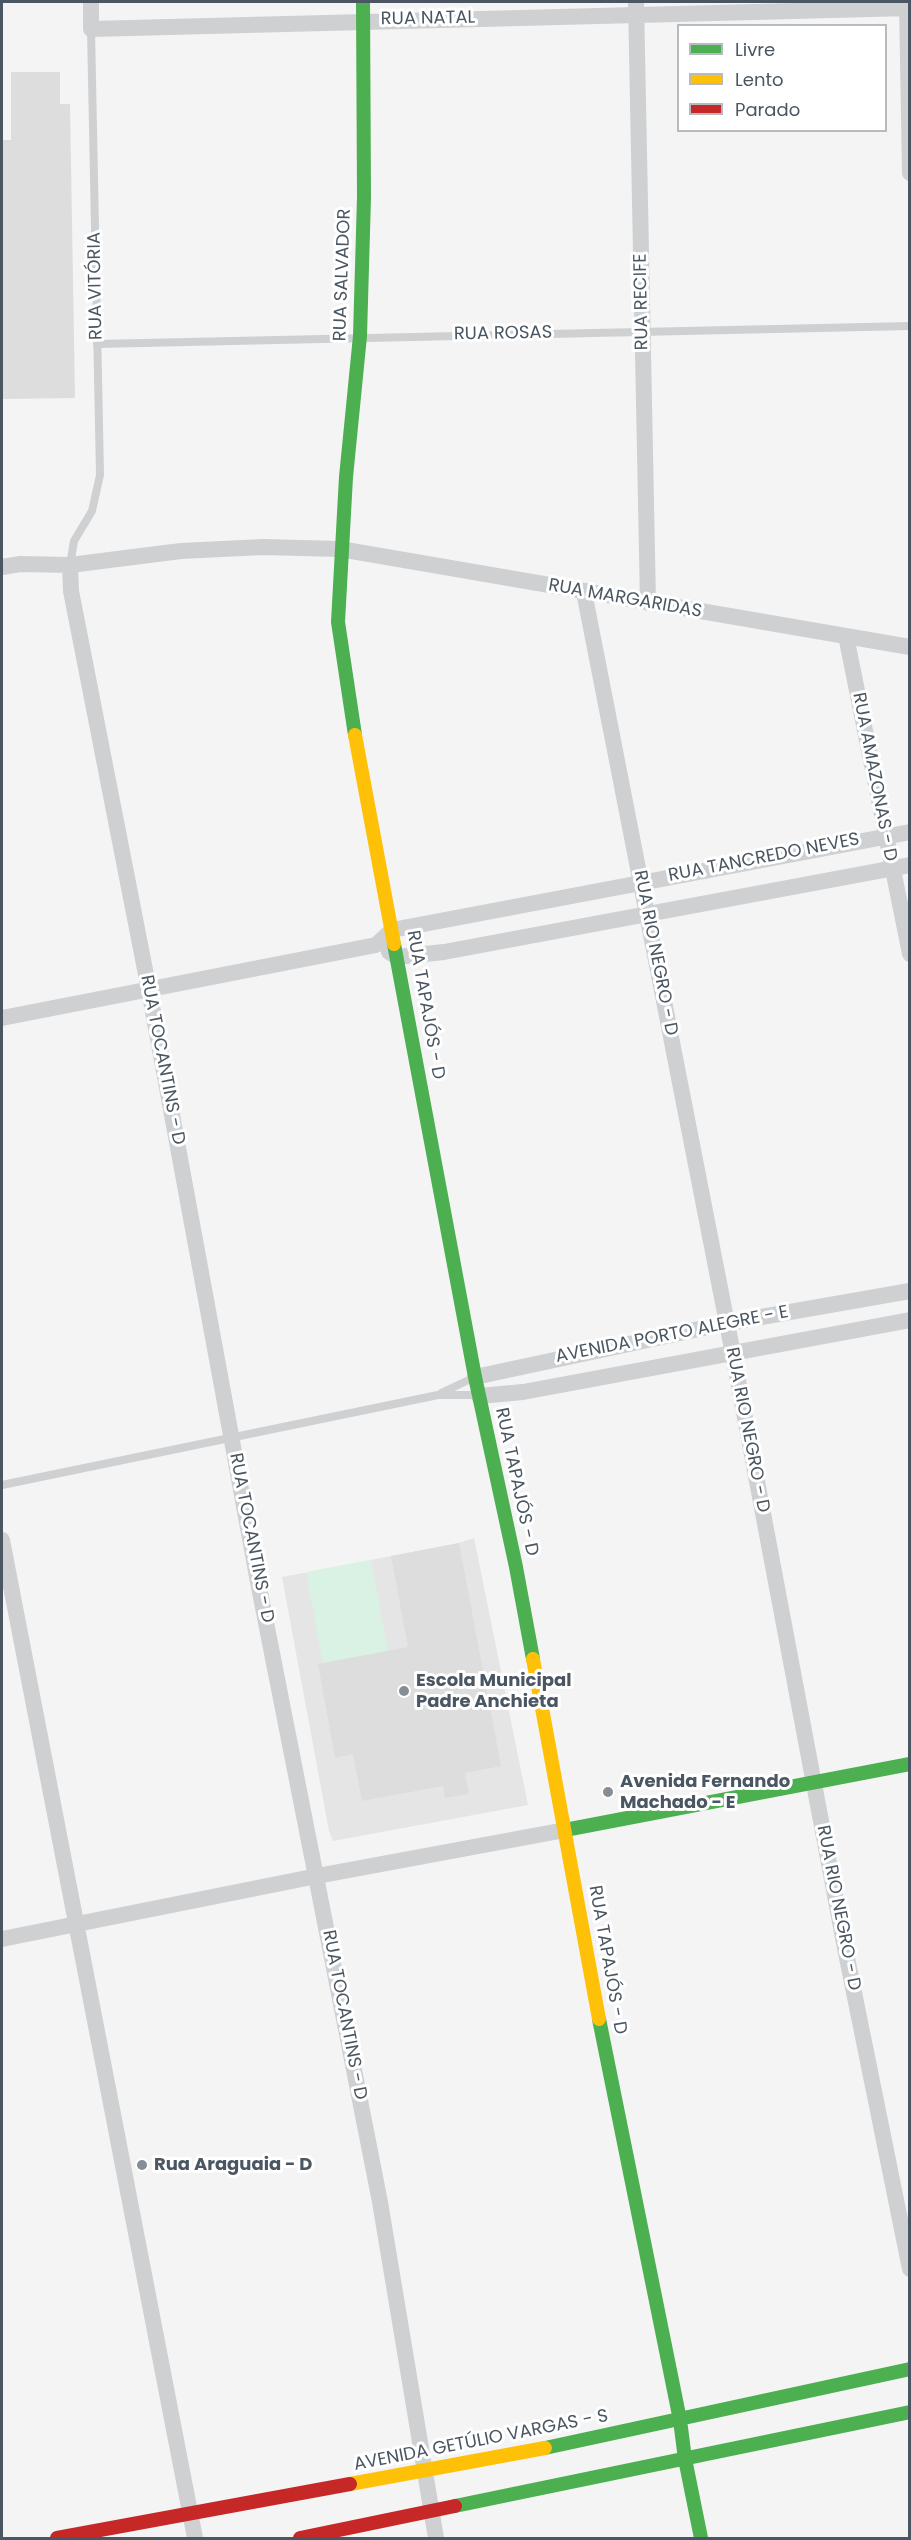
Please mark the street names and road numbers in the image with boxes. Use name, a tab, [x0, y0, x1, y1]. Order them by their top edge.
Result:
street label: RUA NATAL	[381, 7, 475, 31]
street label: RUA SALVADOR	[330, 208, 356, 342]
street label: RUA VITÓRIA	[84, 232, 108, 340]
street label: RUA RECIFE	[630, 253, 654, 351]
street label: RUA ROSAS	[454, 322, 552, 346]
street label: RUA MARGARIDAS	[547, 575, 703, 623]
street label: RUA AMAZONAS - D	[847, 691, 901, 863]
street label: RUA TANCREDO NEVES	[667, 829, 861, 887]
street label: RUA RIO NEGRO - D	[628, 869, 682, 1037]
street label: RUA TAPAJÓS - D	[401, 929, 449, 1081]
street label: RUA TOCANTINS - D	[135, 973, 189, 1147]
street label: AVENIDA PORTO ALEGRE - E	[554, 1302, 790, 1368]
street label: RUA RIO NEGRO - D	[720, 1346, 774, 1514]
street label: RUA TAPAJÓS - D	[490, 1406, 542, 1558]
street label: RUA TOCANTINS - D	[224, 1451, 278, 1625]
street label: RUA RIO NEGRO - D	[811, 1824, 865, 1992]
street label: RUA TAPAJÓS - D	[583, 1884, 631, 2036]
street label: RUA TOCANTINS - D	[317, 1928, 371, 2102]
street label: AVENIDA GETÚLIO VARGAS - S	[352, 2406, 610, 2476]

